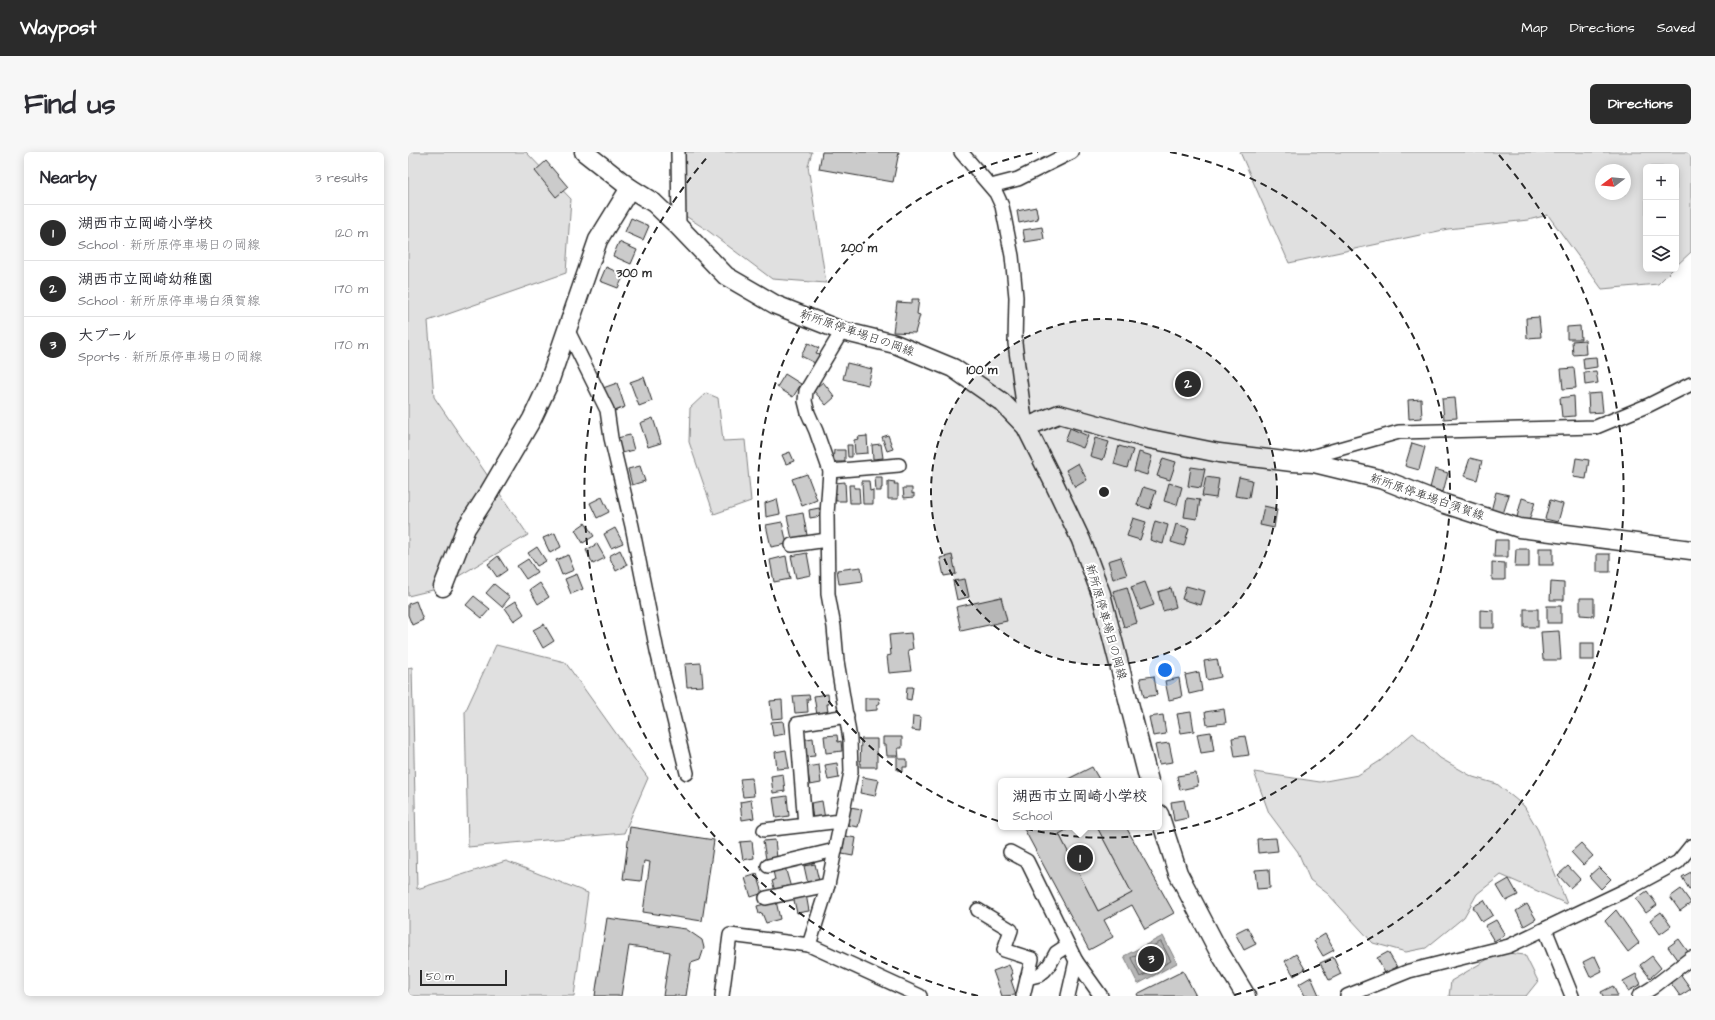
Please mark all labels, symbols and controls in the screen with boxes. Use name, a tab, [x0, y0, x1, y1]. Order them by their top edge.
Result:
text: Waypost	[20, 15, 96, 42]
text: Map	[1521, 18, 1548, 38]
text: Directions	[1570, 18, 1635, 38]
text: Saved	[1657, 18, 1695, 38]
button: Directions	[1590, 84, 1691, 124]
text: Find us	[24, 85, 115, 124]
north arrow	[1595, 164, 1631, 200]
map controls	[1643, 164, 1679, 272]
button: +	[1643, 164, 1679, 200]
text: Nearby	[40, 166, 97, 190]
text: 3 results	[315, 169, 368, 187]
button: −	[1643, 200, 1679, 236]
text: 湖西市立岡崎小学校	[78, 213, 213, 234]
text: 1	[52, 224, 54, 242]
text: 120 m	[335, 224, 368, 242]
text: School · 新所原停車場日の岡線	[78, 236, 260, 254]
button: layers	[1643, 236, 1679, 272]
text: 200 m	[840, 240, 878, 257]
text: 300 m	[615, 265, 652, 282]
text: 湖西市立岡崎幼稚園	[78, 269, 213, 290]
text: 2	[49, 280, 57, 298]
text: 170 m	[335, 280, 368, 298]
text: School · 新所原停車場白須賀線	[78, 292, 260, 310]
street label: 新所原停車場日の岡線	[797, 305, 917, 361]
text: 大プール	[78, 325, 137, 346]
text: 3	[50, 336, 56, 354]
text: 170 m	[335, 336, 368, 354]
text: Sports · 新所原停車場日の岡線	[78, 348, 262, 366]
text: 100 m	[967, 362, 998, 379]
pin: 2	[1175, 369, 1201, 399]
street label: 新所原停車場白須賀線	[1367, 469, 1487, 525]
centre of rings	[1097, 485, 1111, 499]
street label: 新所原停車場日の岡線	[1081, 562, 1131, 682]
your location	[1155, 660, 1175, 680]
popup	[998, 778, 1162, 830]
text: 湖西市立岡崎小学校	[1012, 786, 1148, 807]
text: School	[1012, 807, 1052, 825]
pin: 1	[1067, 843, 1093, 873]
pin: 3	[1138, 944, 1164, 974]
scale bar	[420, 968, 507, 987]
text: 50 m	[426, 969, 454, 984]

